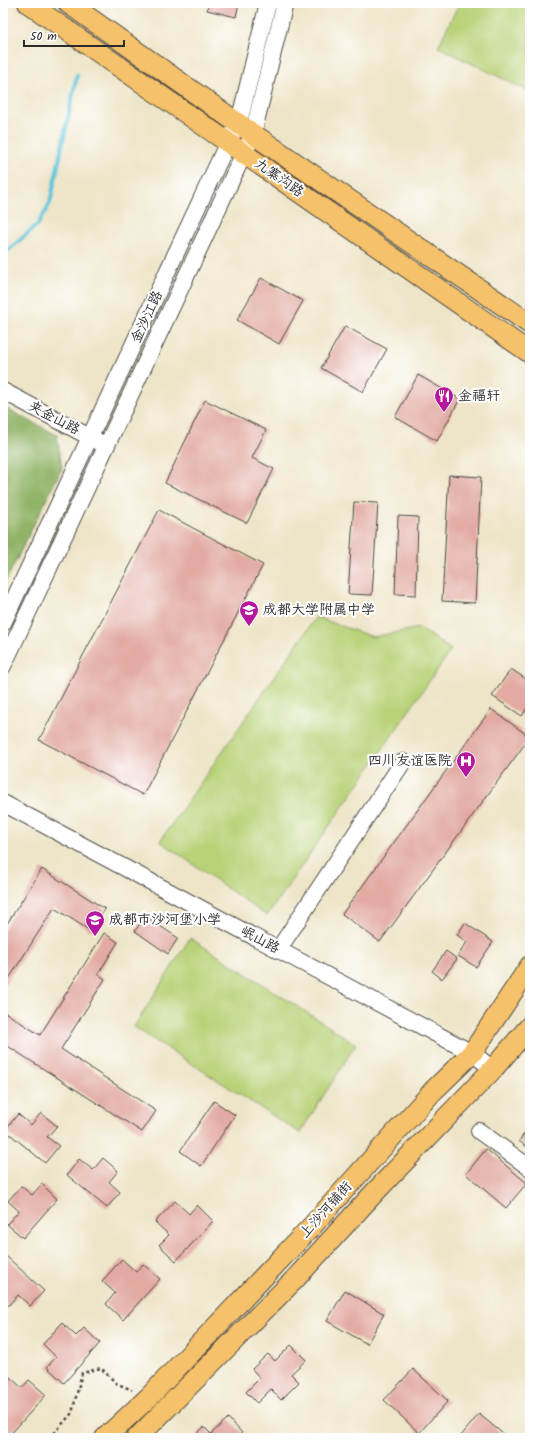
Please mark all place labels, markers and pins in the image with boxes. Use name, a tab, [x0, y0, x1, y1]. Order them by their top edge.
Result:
restaurant icon: 金福轩	[433, 385, 455, 413]
place label: 金福轩	[458, 385, 500, 407]
school or university icon: 成都大学附属中学	[238, 599, 260, 627]
place label: 成都大学附属中学	[263, 599, 375, 621]
place label: 四川友谊医院	[368, 750, 452, 772]
hospital icon: 四川友谊医院	[455, 750, 477, 778]
school or university icon: 成都市沙河堡小学	[84, 909, 106, 937]
place label: 成都市沙河堡小学	[109, 909, 221, 931]

